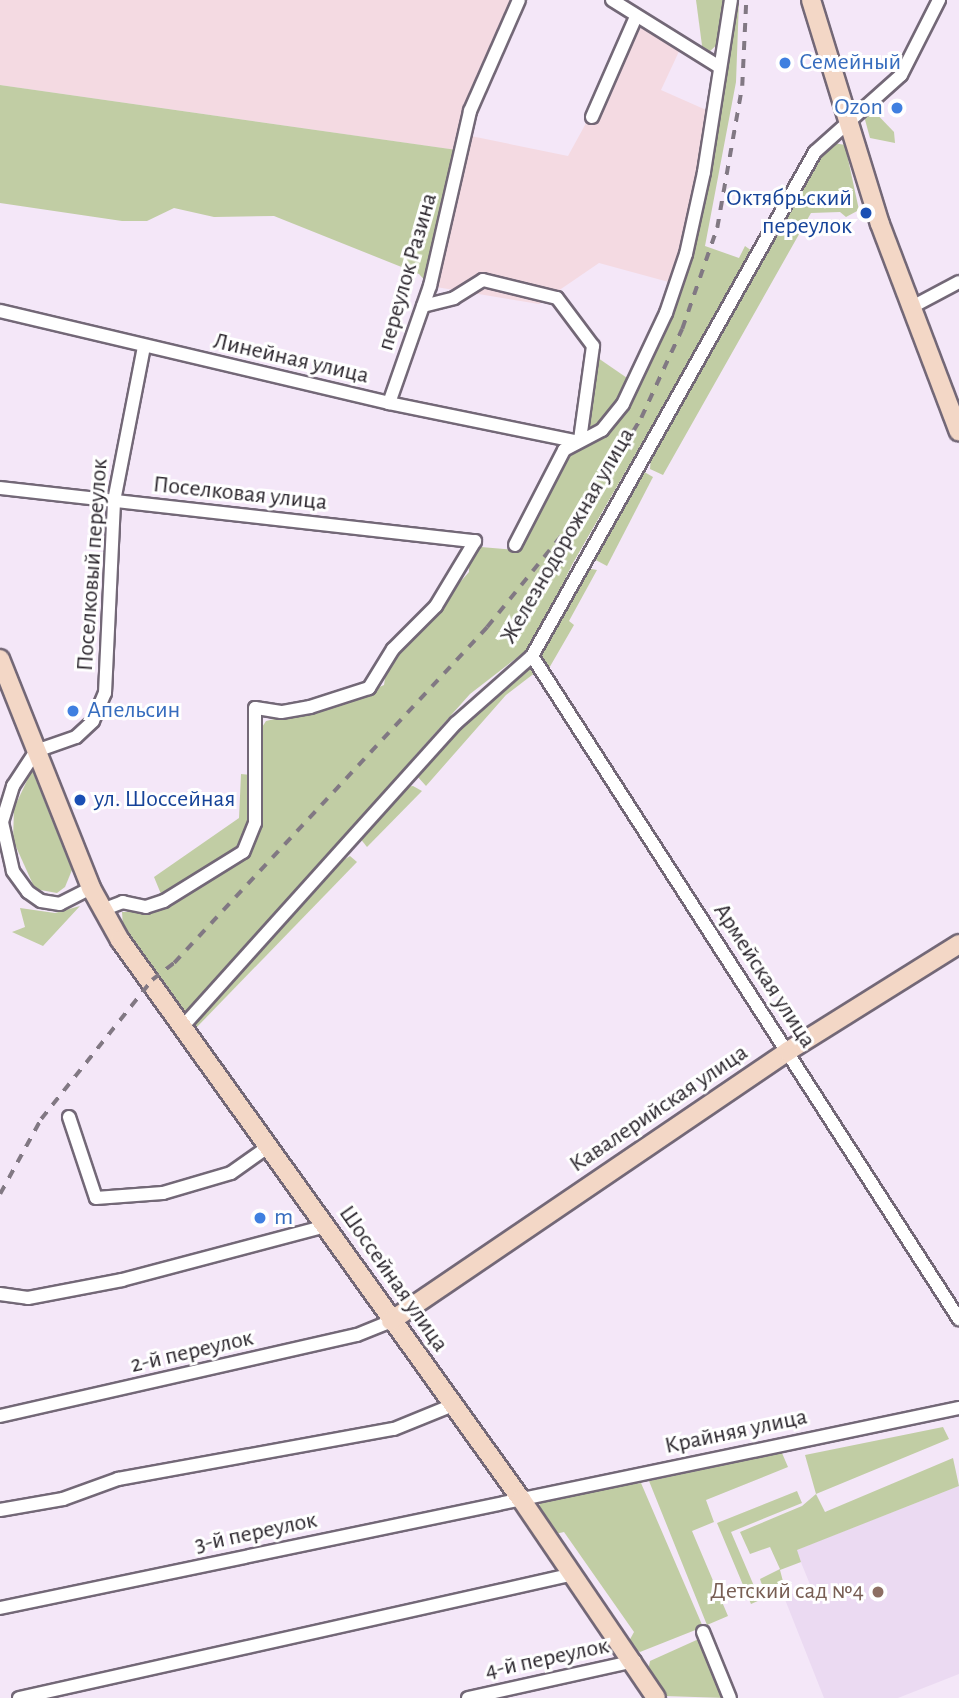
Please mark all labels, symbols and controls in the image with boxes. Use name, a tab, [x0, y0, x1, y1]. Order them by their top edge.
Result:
place label: Семейный	[799, 49, 901, 77]
marker: Семейный	[777, 55, 793, 71]
place label: Ozon	[834, 94, 883, 122]
marker: Ozon	[889, 100, 905, 116]
place label: Октябрьский переулок	[726, 185, 852, 241]
street label: переулок Разина	[372, 190, 444, 354]
marker: Октябрьский переулок	[858, 205, 874, 221]
street label: Линейная улица	[210, 327, 372, 391]
street label: Железнодорожная улица	[494, 423, 642, 649]
street label: Поселковый переулок	[71, 458, 115, 672]
street label: Поселковая улица	[152, 471, 328, 517]
place label: Апельсин	[87, 697, 180, 725]
marker: Апельсин	[65, 703, 81, 719]
place label: ул. Шоссейная	[94, 786, 236, 814]
marker: ул. Шоссейная	[72, 792, 88, 808]
street label: Армейская улица	[706, 898, 822, 1054]
street label: Кавалерийская улица	[564, 1039, 754, 1179]
street label: Шоссейная улица	[332, 1200, 454, 1358]
place label: m	[274, 1204, 293, 1232]
marker: m	[252, 1210, 268, 1226]
street label: 2-й переулок	[128, 1324, 256, 1380]
street label: Крайняя улица	[662, 1403, 810, 1461]
street label: 3-й переулок	[192, 1506, 320, 1560]
place label: Детский сад №4	[710, 1578, 864, 1606]
marker: Детский сад №4	[870, 1584, 886, 1600]
street label: 4-й переулок	[483, 1632, 611, 1686]

